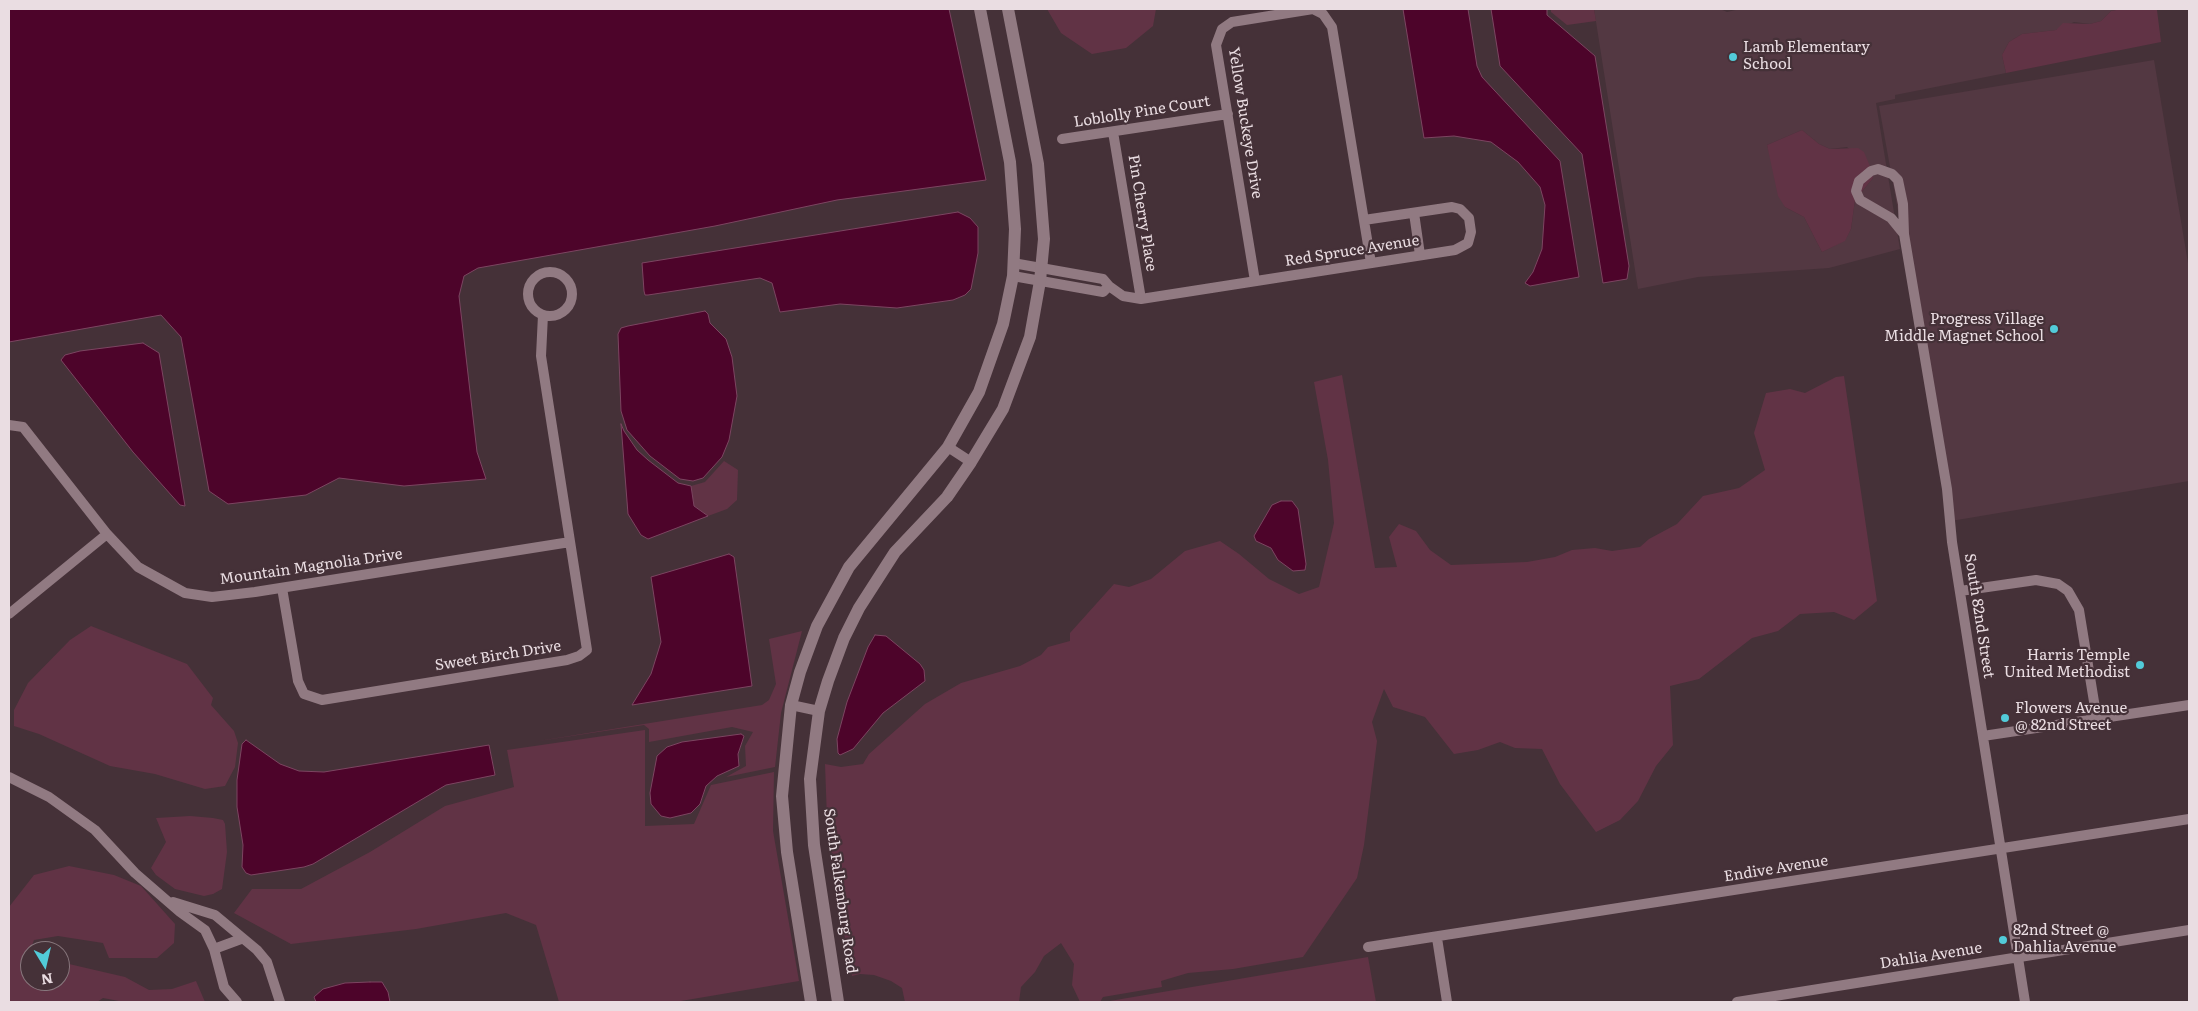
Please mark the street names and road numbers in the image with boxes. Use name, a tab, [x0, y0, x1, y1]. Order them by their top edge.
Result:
street label: Yellow Buckeye Drive	[1224, 46, 1266, 200]
street label: Loblolly Pine Court	[1072, 92, 1212, 132]
street label: Pin Cherry Place	[1124, 153, 1160, 273]
street label: Red Spruce Avenue	[1283, 231, 1421, 271]
street label: Mountain Magnolia Drive	[218, 545, 404, 589]
street label: South 82nd Street	[1960, 552, 1998, 680]
street label: Sweet Birch Drive	[434, 637, 562, 675]
street label: South Falkenburg Road	[819, 807, 861, 975]
street label: Endive Avenue	[1723, 852, 1829, 886]
street label: Dahlia Avenue	[1879, 939, 1983, 973]

